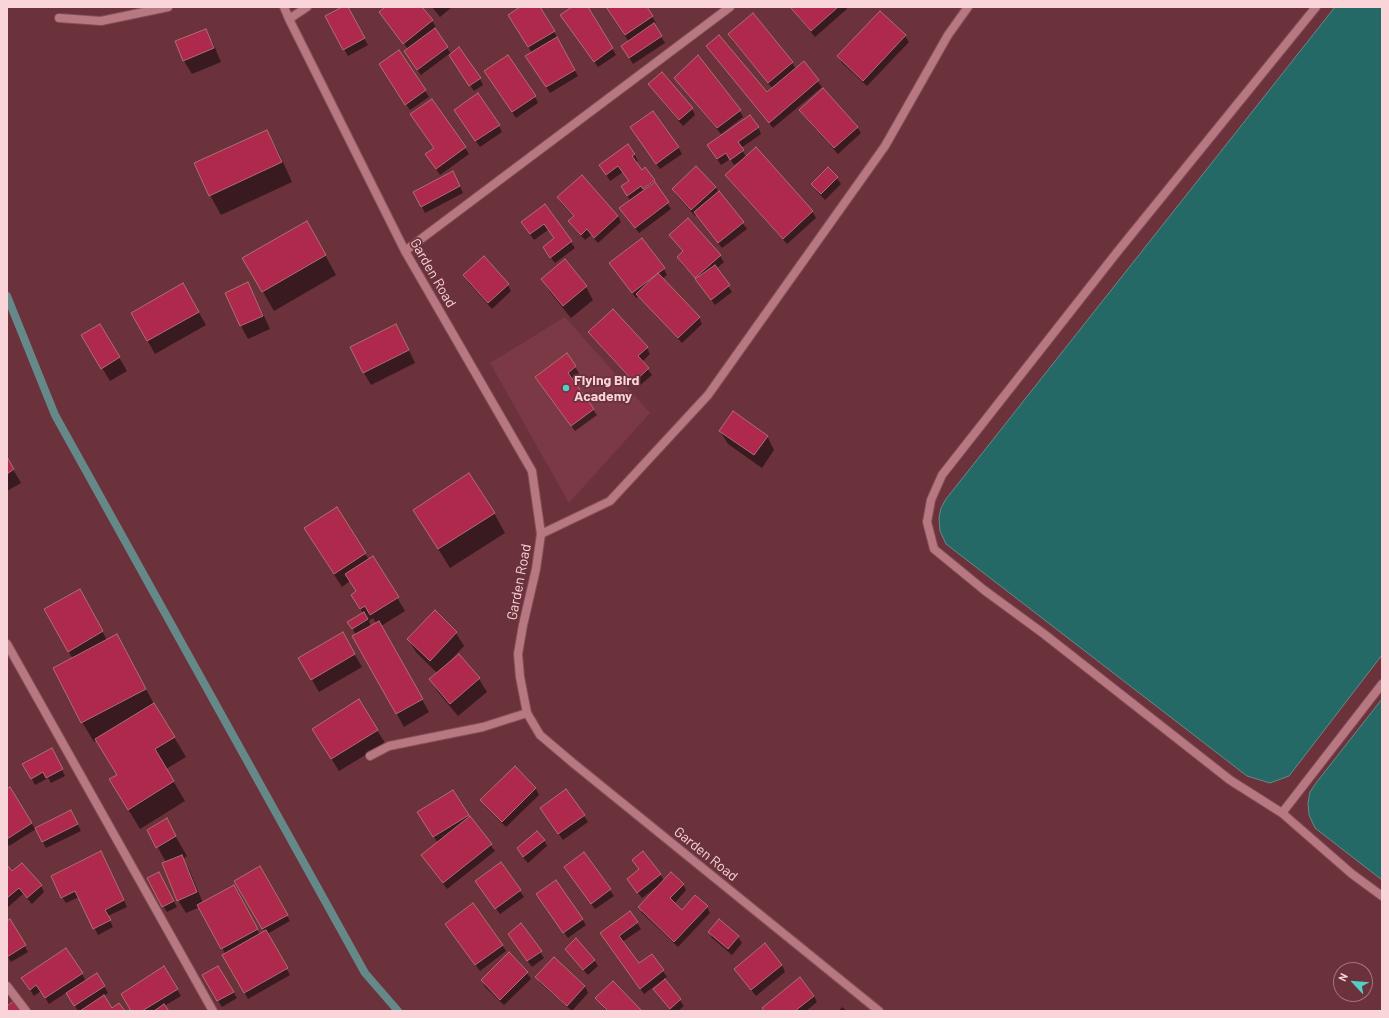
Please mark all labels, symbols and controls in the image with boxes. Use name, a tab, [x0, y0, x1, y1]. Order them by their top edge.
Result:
street label: Garden Road	[406, 235, 460, 311]
place label: Flying Bird Academy	[574, 372, 639, 404]
marker: Flying Bird Academy	[561, 383, 571, 393]
street label: Garden Road	[503, 543, 535, 621]
street label: Garden Road	[671, 823, 741, 885]
north arrow	[1333, 962, 1373, 1002]
text: N	[1335, 971, 1350, 983]

